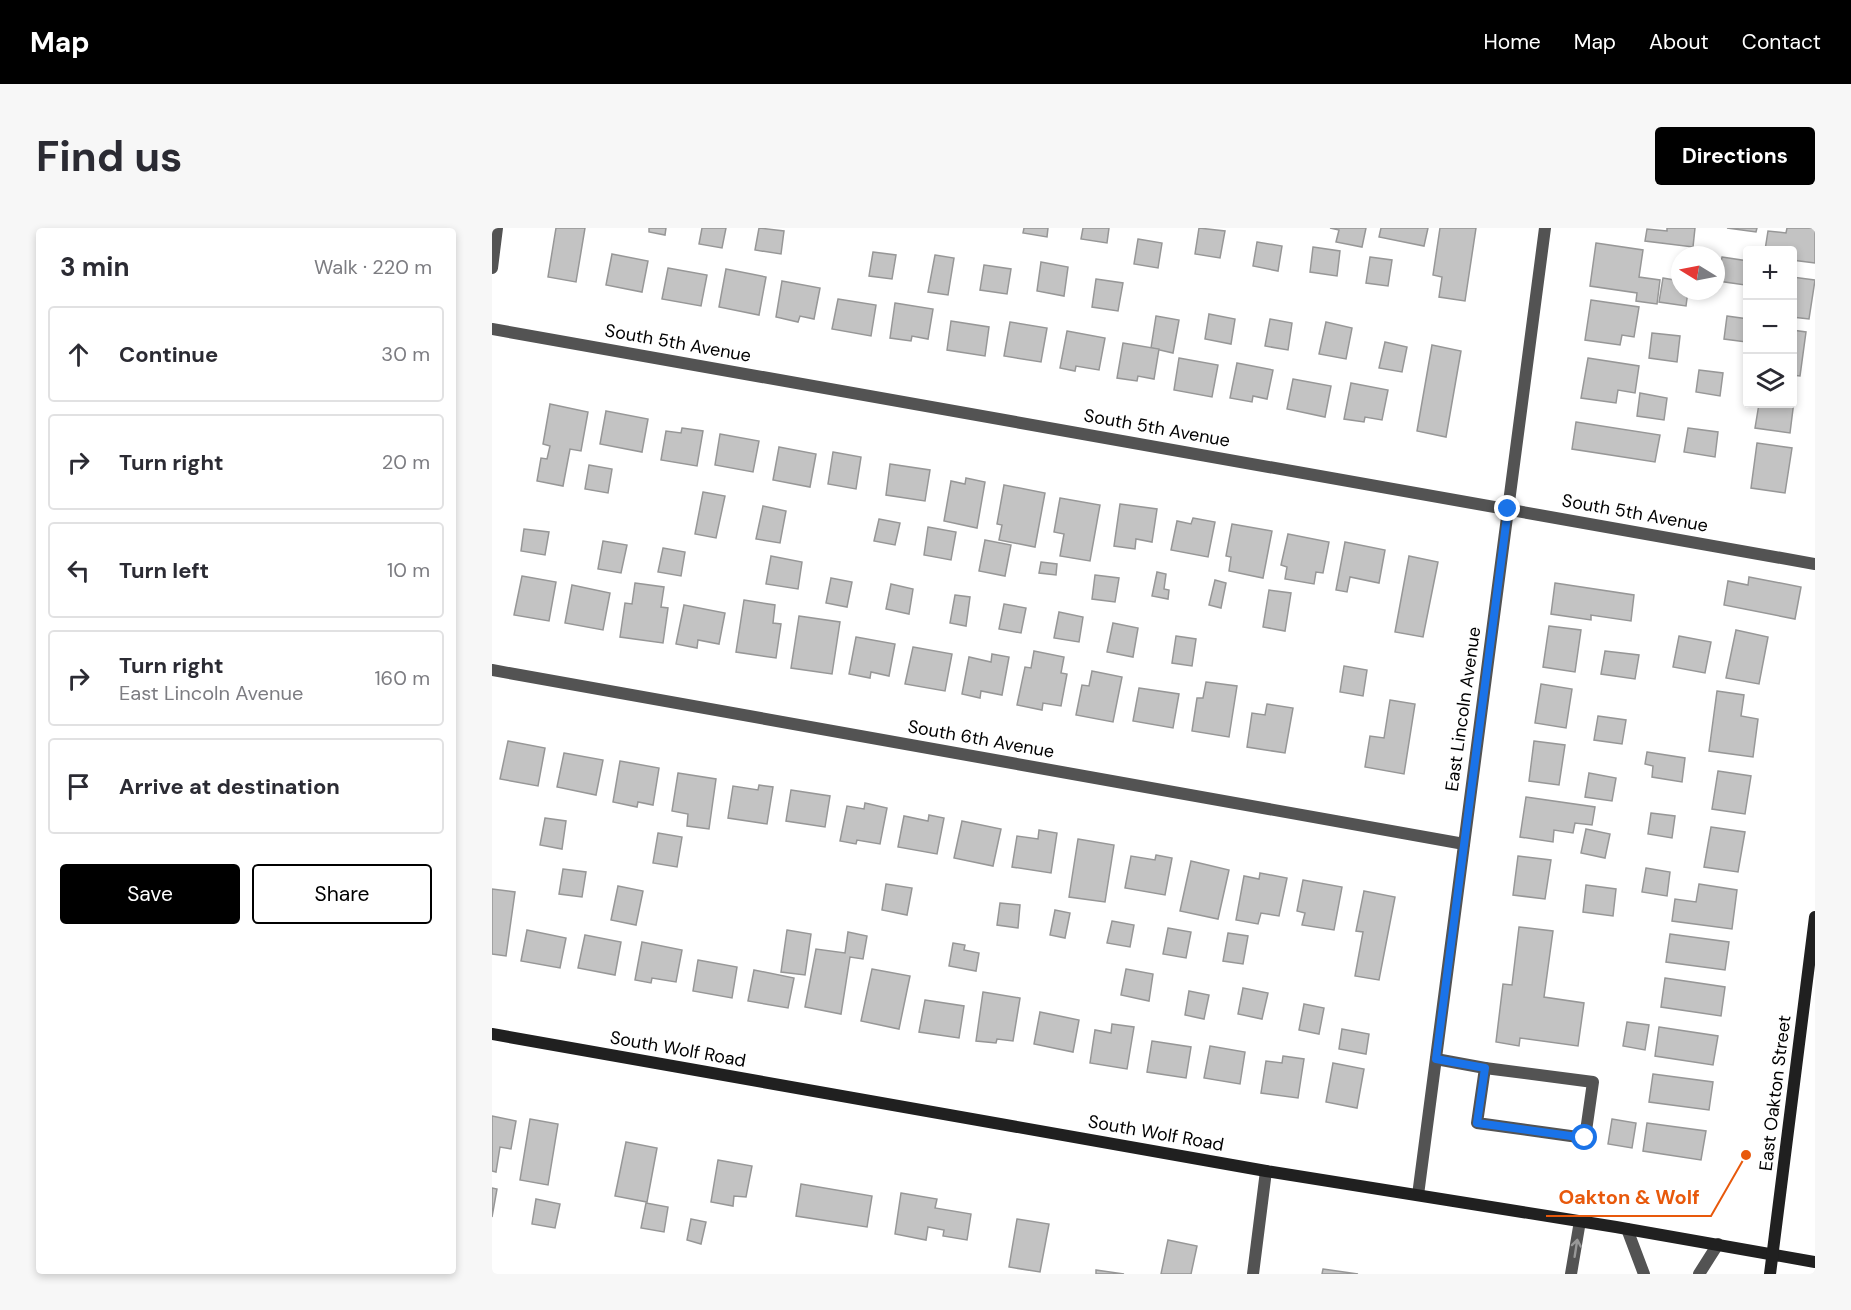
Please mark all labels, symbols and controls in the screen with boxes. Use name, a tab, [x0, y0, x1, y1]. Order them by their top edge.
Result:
text: Map	[30, 24, 90, 61]
text: Home	[1483, 28, 1541, 56]
text: Map	[1574, 28, 1616, 56]
text: About	[1649, 28, 1709, 56]
text: Contact	[1742, 28, 1821, 56]
button: Directions	[1655, 127, 1815, 185]
text: Find us	[36, 129, 182, 184]
north arrow	[1671, 246, 1725, 300]
map controls	[1743, 246, 1797, 408]
button: +	[1743, 246, 1797, 300]
text: 3 min	[60, 250, 129, 284]
text: Walk · 220 m	[314, 254, 432, 280]
button: −	[1743, 300, 1797, 354]
street label: South 5th Avenue	[603, 318, 753, 368]
icon: ahead	[62, 338, 95, 371]
text: Continue	[119, 340, 218, 369]
text: 30 m	[381, 341, 430, 367]
button: layers	[1743, 354, 1797, 408]
street label: South 5th Avenue	[1082, 403, 1232, 453]
icon: right	[62, 446, 95, 479]
text: Turn right	[119, 448, 224, 477]
text: 20 m	[382, 449, 430, 475]
street label: South 5th Avenue	[1560, 488, 1710, 538]
route end	[1494, 495, 1520, 521]
icon: left	[62, 554, 95, 587]
text: Turn left	[119, 556, 209, 585]
text: 10 m	[387, 557, 430, 583]
street label: East Lincoln Avenue	[1440, 625, 1486, 793]
text: Turn right	[119, 651, 224, 680]
icon: right	[62, 662, 95, 695]
text: 160 m	[374, 665, 430, 691]
text: East Lincoln Avenue	[119, 680, 303, 706]
street label: South 6th Avenue	[906, 714, 1056, 764]
icon: arrive	[62, 770, 95, 803]
text: Arrive at destination	[119, 772, 340, 801]
button: Save	[60, 864, 240, 924]
button: Share	[252, 864, 432, 924]
street label: East Oakton Street	[1754, 1014, 1796, 1172]
street label: South Wolf Road	[608, 1025, 748, 1073]
street label: South Wolf Road	[1086, 1109, 1226, 1157]
route start	[1571, 1124, 1597, 1150]
callout: Oakton & Wolf	[1546, 1178, 1711, 1216]
text: Oakton & Wolf	[1558, 1184, 1700, 1210]
one-way arrow	[1570, 1238, 1581, 1258]

